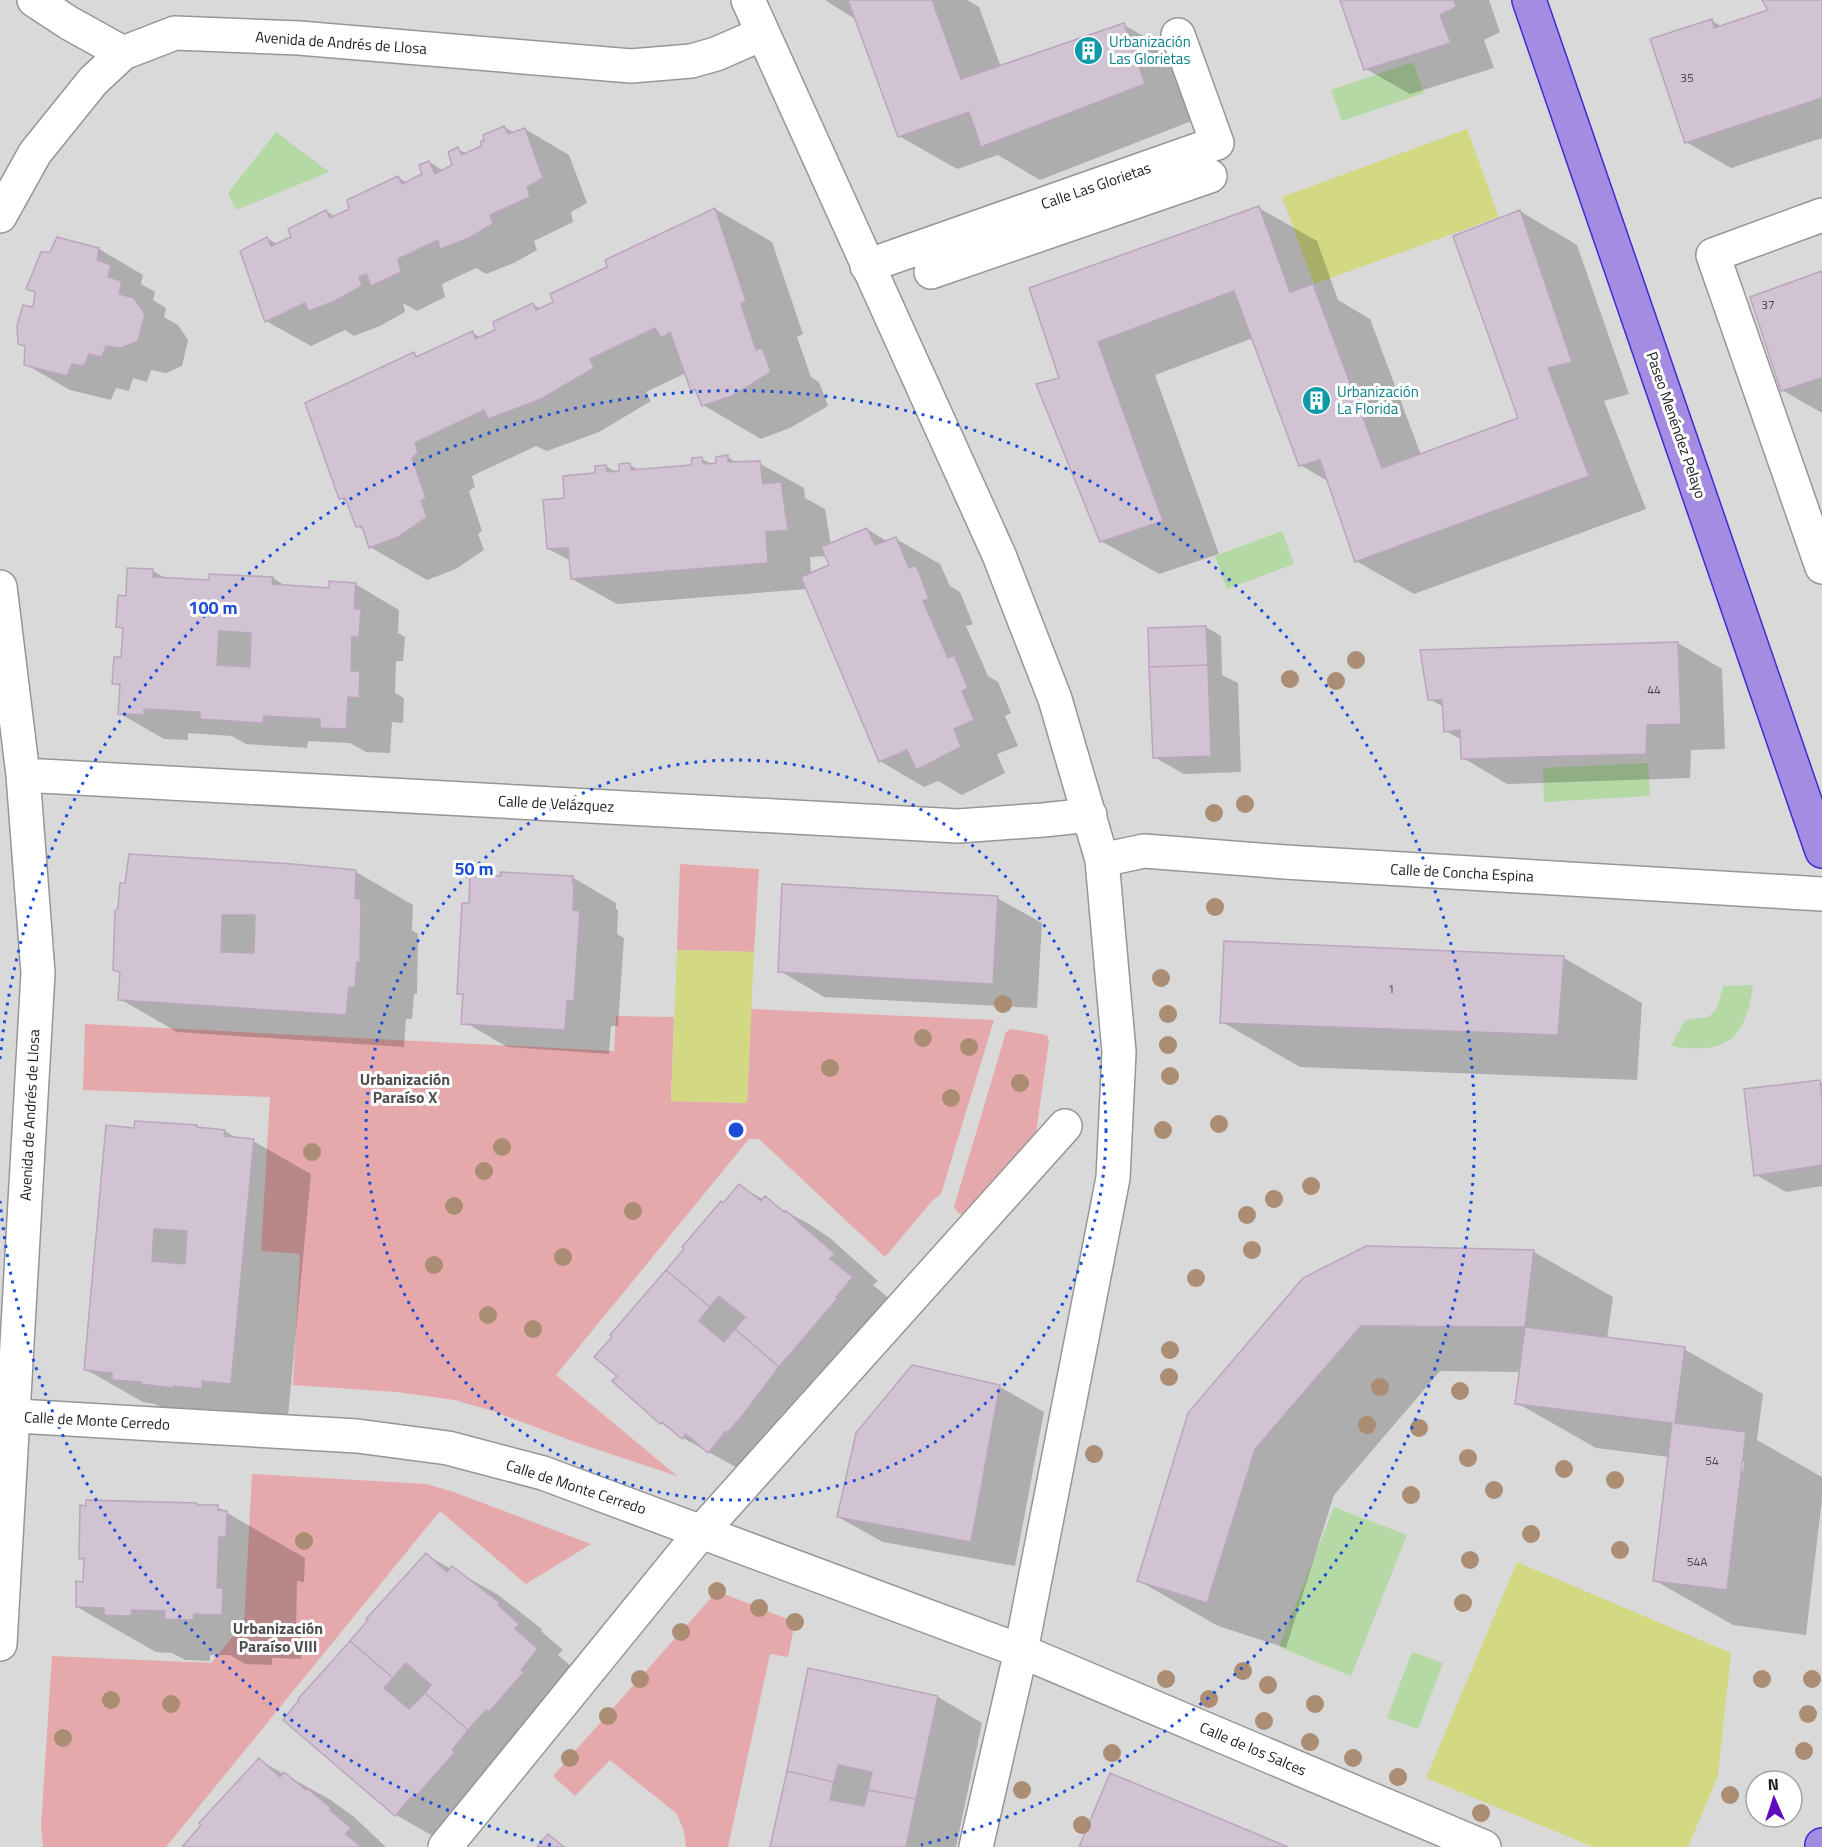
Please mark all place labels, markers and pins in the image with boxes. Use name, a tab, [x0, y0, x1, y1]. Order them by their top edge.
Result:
place label: Urbanización Las Glorietas	[1109, 30, 1191, 70]
building icon: Urbanización Las Glorietas	[1072, 35, 1104, 67]
place label: Urbanización La Florida	[1337, 380, 1419, 420]
building icon: Urbanización La Florida	[1300, 385, 1332, 417]
centre of rings	[726, 1120, 746, 1140]

